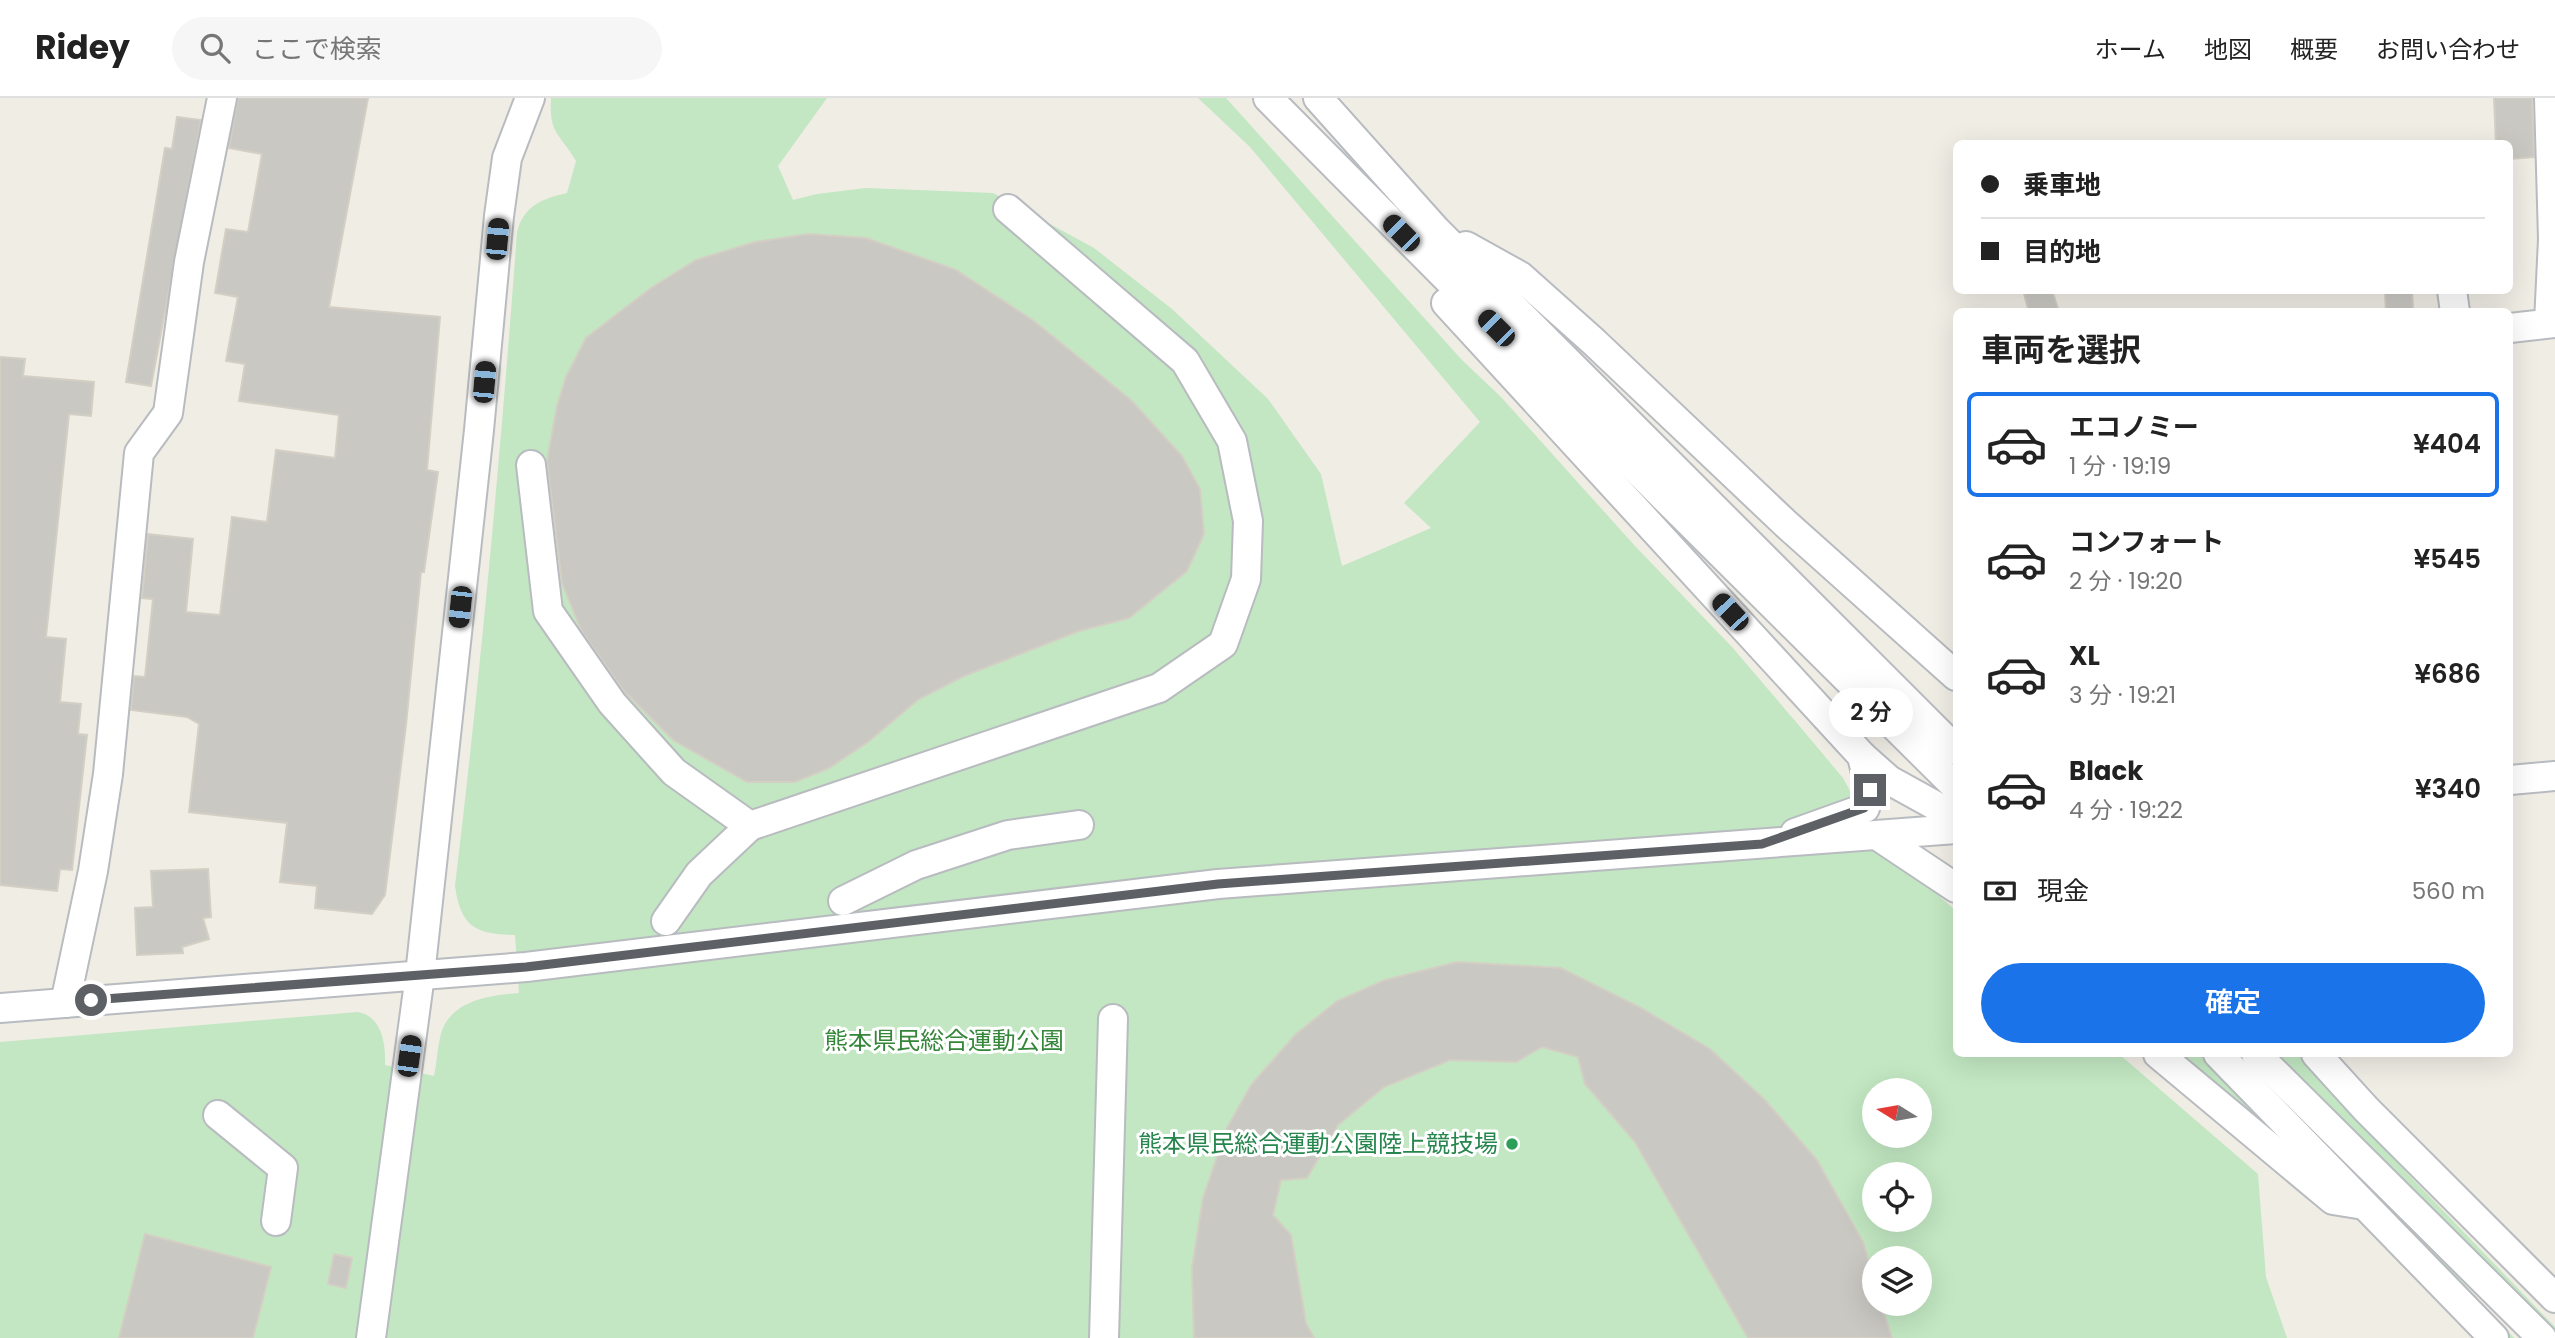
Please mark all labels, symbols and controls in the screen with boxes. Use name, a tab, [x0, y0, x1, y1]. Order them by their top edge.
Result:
search box	[172, 17, 662, 80]
text: Ridey	[35, 24, 130, 71]
icon: search	[196, 29, 234, 67]
text: ここで検索	[252, 31, 382, 67]
text: ホーム	[2095, 33, 2166, 66]
text: 地図	[2204, 33, 2252, 66]
text: 概要	[2290, 33, 2338, 66]
text: お問い合わせ	[2376, 33, 2520, 66]
text: 乗車地	[2023, 167, 2101, 203]
car	[1379, 211, 1424, 255]
car	[485, 217, 510, 261]
text: 目的地	[2023, 234, 2101, 270]
car	[1474, 306, 1519, 350]
text: 車両を選択	[1981, 327, 2141, 372]
car	[472, 360, 497, 404]
text: エコノミー	[2069, 409, 2199, 445]
icon: car	[1985, 413, 2048, 476]
text: ¥404	[2413, 426, 2481, 462]
text: 1 分 · 19:19	[2069, 450, 2171, 482]
text: コンフォート	[2069, 524, 2224, 560]
icon: car	[1985, 528, 2048, 591]
text: ¥545	[2414, 541, 2481, 577]
text: 2 分 · 19:20	[2069, 565, 2183, 597]
car	[448, 585, 473, 629]
car	[1708, 589, 1753, 635]
text: XL	[2069, 638, 2100, 674]
icon: car	[1985, 643, 2048, 706]
text: ¥686	[2414, 656, 2481, 692]
text: 3 分 · 19:21	[2069, 679, 2176, 711]
callout: 2 分	[1828, 688, 1912, 738]
text: 2 分	[1850, 696, 1892, 728]
text: Black	[2069, 753, 2143, 789]
icon: car	[1985, 758, 2048, 821]
text: ¥340	[2415, 771, 2481, 807]
route end	[1854, 774, 1886, 806]
text: 4 分 · 19:22	[2069, 794, 2183, 826]
icon: cash	[1981, 872, 2019, 910]
text: 現金	[2037, 873, 2089, 909]
text: 560 m	[2412, 875, 2485, 907]
button: 確定	[1981, 963, 2485, 1043]
route start	[75, 984, 107, 1016]
park label: 熊本県民総合運動公園	[824, 1024, 1064, 1057]
car	[396, 1034, 423, 1078]
north arrow	[1862, 1078, 1932, 1148]
map controls	[1862, 1078, 1932, 1316]
place label: 熊本県民総合運動公園陸上競技場	[1138, 1127, 1498, 1160]
marker: 熊本県民総合運動公園陸上競技場	[1504, 1136, 1520, 1152]
button: locate	[1862, 1162, 1932, 1232]
button: layers	[1862, 1246, 1932, 1316]

